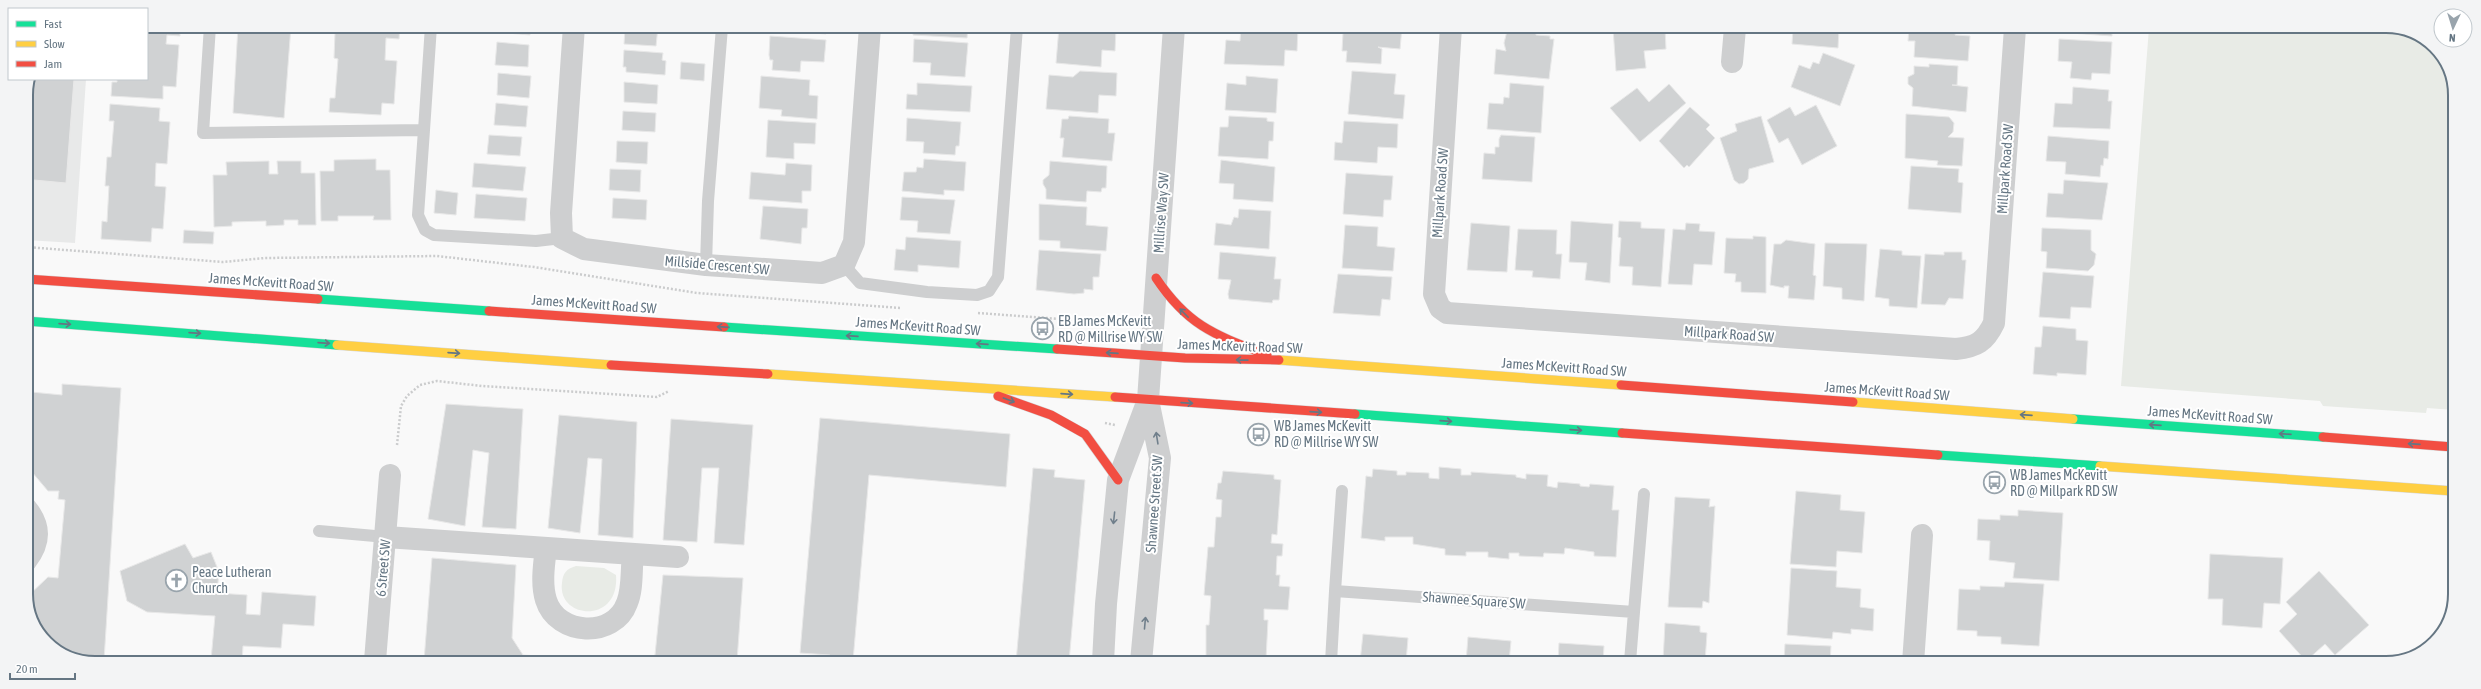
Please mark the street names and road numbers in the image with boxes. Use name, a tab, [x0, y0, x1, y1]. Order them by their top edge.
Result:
street label: Millpark Road SW	[1994, 123, 2016, 214]
street label: Millpark Road SW	[1429, 147, 1451, 238]
street label: Millrise Way SW	[1150, 171, 1172, 254]
street label: Millside Crescent SW	[664, 252, 771, 278]
street label: James McKevitt Road SW	[208, 270, 335, 294]
street label: James McKevitt Road SW	[531, 292, 658, 316]
street label: James McKevitt Road SW	[855, 314, 982, 338]
street label: Millpark Road SW	[1684, 323, 1775, 345]
street label: James McKevitt Road SW	[1177, 336, 1304, 356]
street label: James McKevitt Road SW	[1501, 355, 1628, 379]
street label: James McKevitt Road SW	[1824, 379, 1951, 403]
street label: James McKevitt Road SW	[2147, 403, 2274, 427]
street label: Shawnee Street SW	[1143, 454, 1165, 553]
street label: 6 Street SW	[373, 538, 394, 597]
street label: Shawnee Square SW	[1422, 588, 1527, 612]

